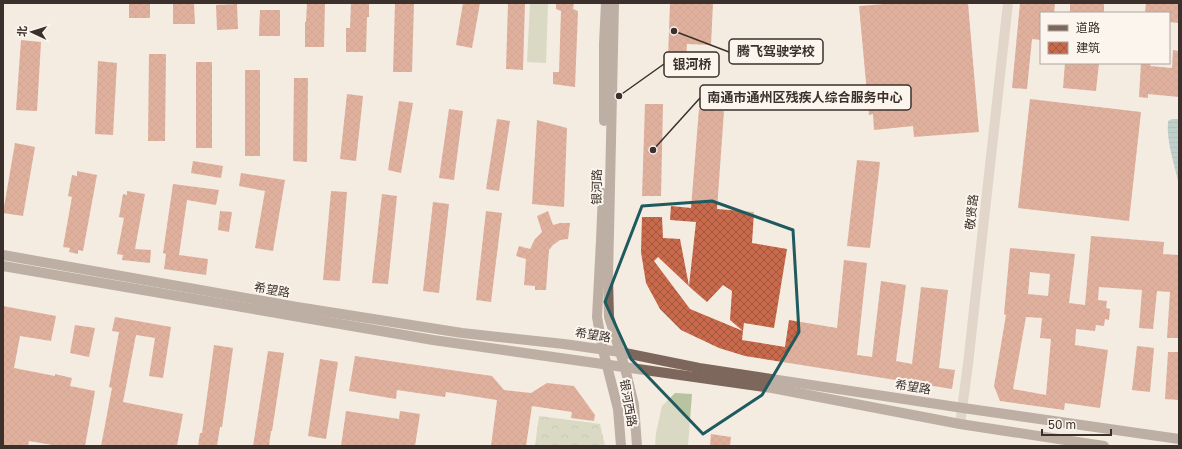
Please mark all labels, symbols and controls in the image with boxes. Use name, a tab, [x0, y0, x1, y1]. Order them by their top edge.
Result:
north arrow	[12, 12, 52, 52]
legend	[1040, 12, 1170, 64]
text: 道路	[1076, 20, 1100, 35]
text: 北	[15, 25, 28, 37]
callout: 腾飞驾驶学校	[729, 39, 823, 64]
text: 建筑	[1076, 40, 1100, 55]
text: 腾飞驾驶学校	[737, 43, 815, 59]
callout: 银河桥	[664, 52, 719, 77]
text: 银河桥	[672, 56, 712, 72]
callout: 南通市通州区残疾人综合服务中心	[700, 85, 911, 110]
text: 南通市通州区残疾人综合服务中心	[707, 89, 903, 105]
street label: 银河路	[589, 169, 604, 205]
street label: 敬贤路	[962, 193, 981, 231]
street label: 希望路	[253, 279, 291, 300]
street label: 希望路	[574, 324, 612, 345]
street label: 希望路	[894, 376, 932, 397]
street label: 银河西路	[617, 378, 640, 428]
scale bar	[1042, 411, 1111, 437]
text: 50 m	[1048, 417, 1076, 432]

